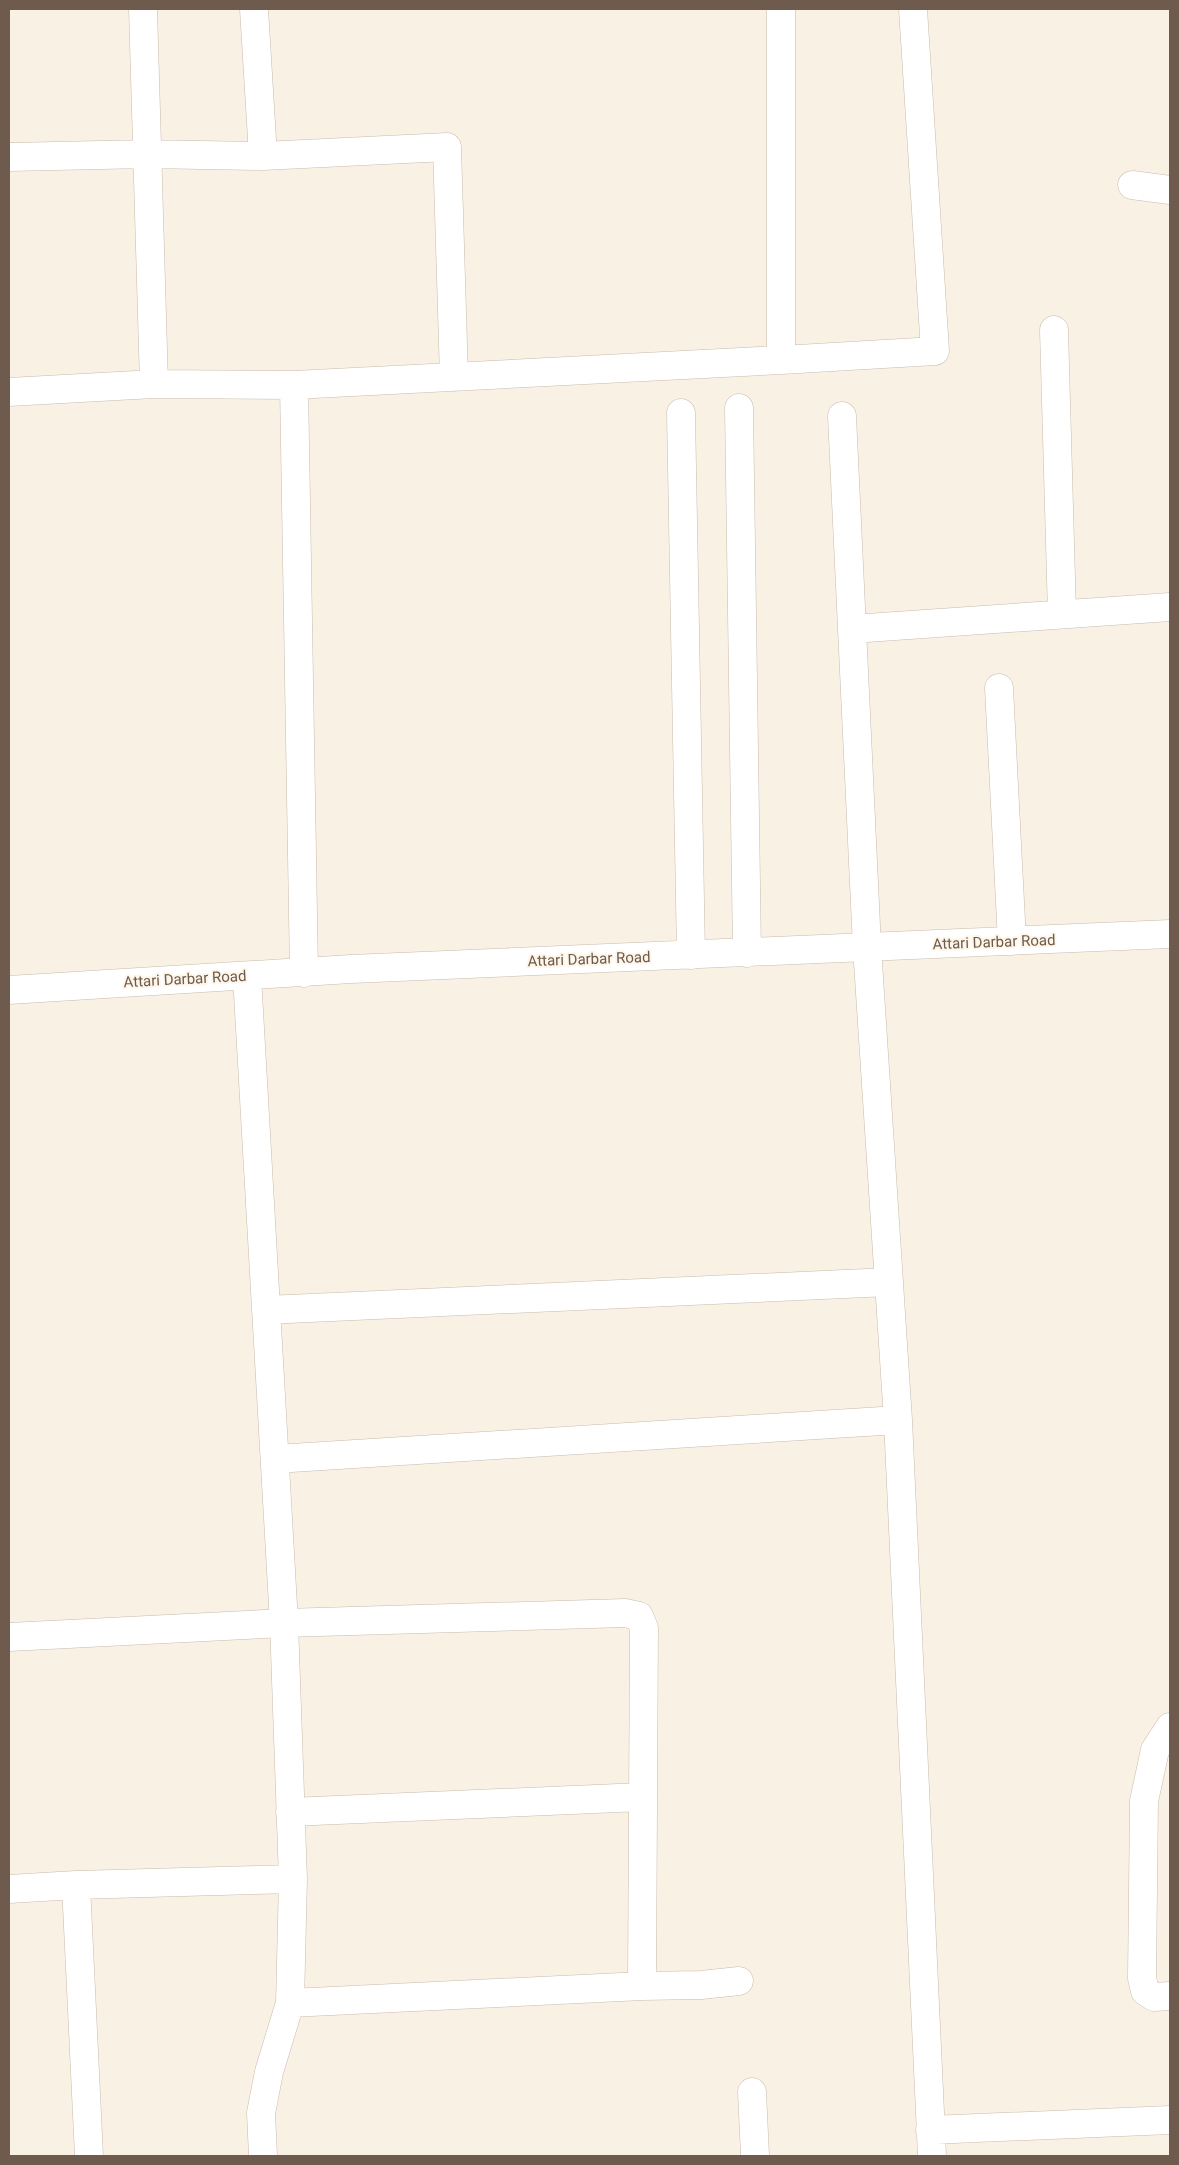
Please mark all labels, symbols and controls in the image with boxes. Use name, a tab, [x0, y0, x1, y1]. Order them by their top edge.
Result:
street label: Attari Darbar Road	[932, 931, 1056, 953]
street label: Attari Darbar Road	[527, 948, 651, 970]
street label: Attari Darbar Road	[123, 967, 247, 991]

